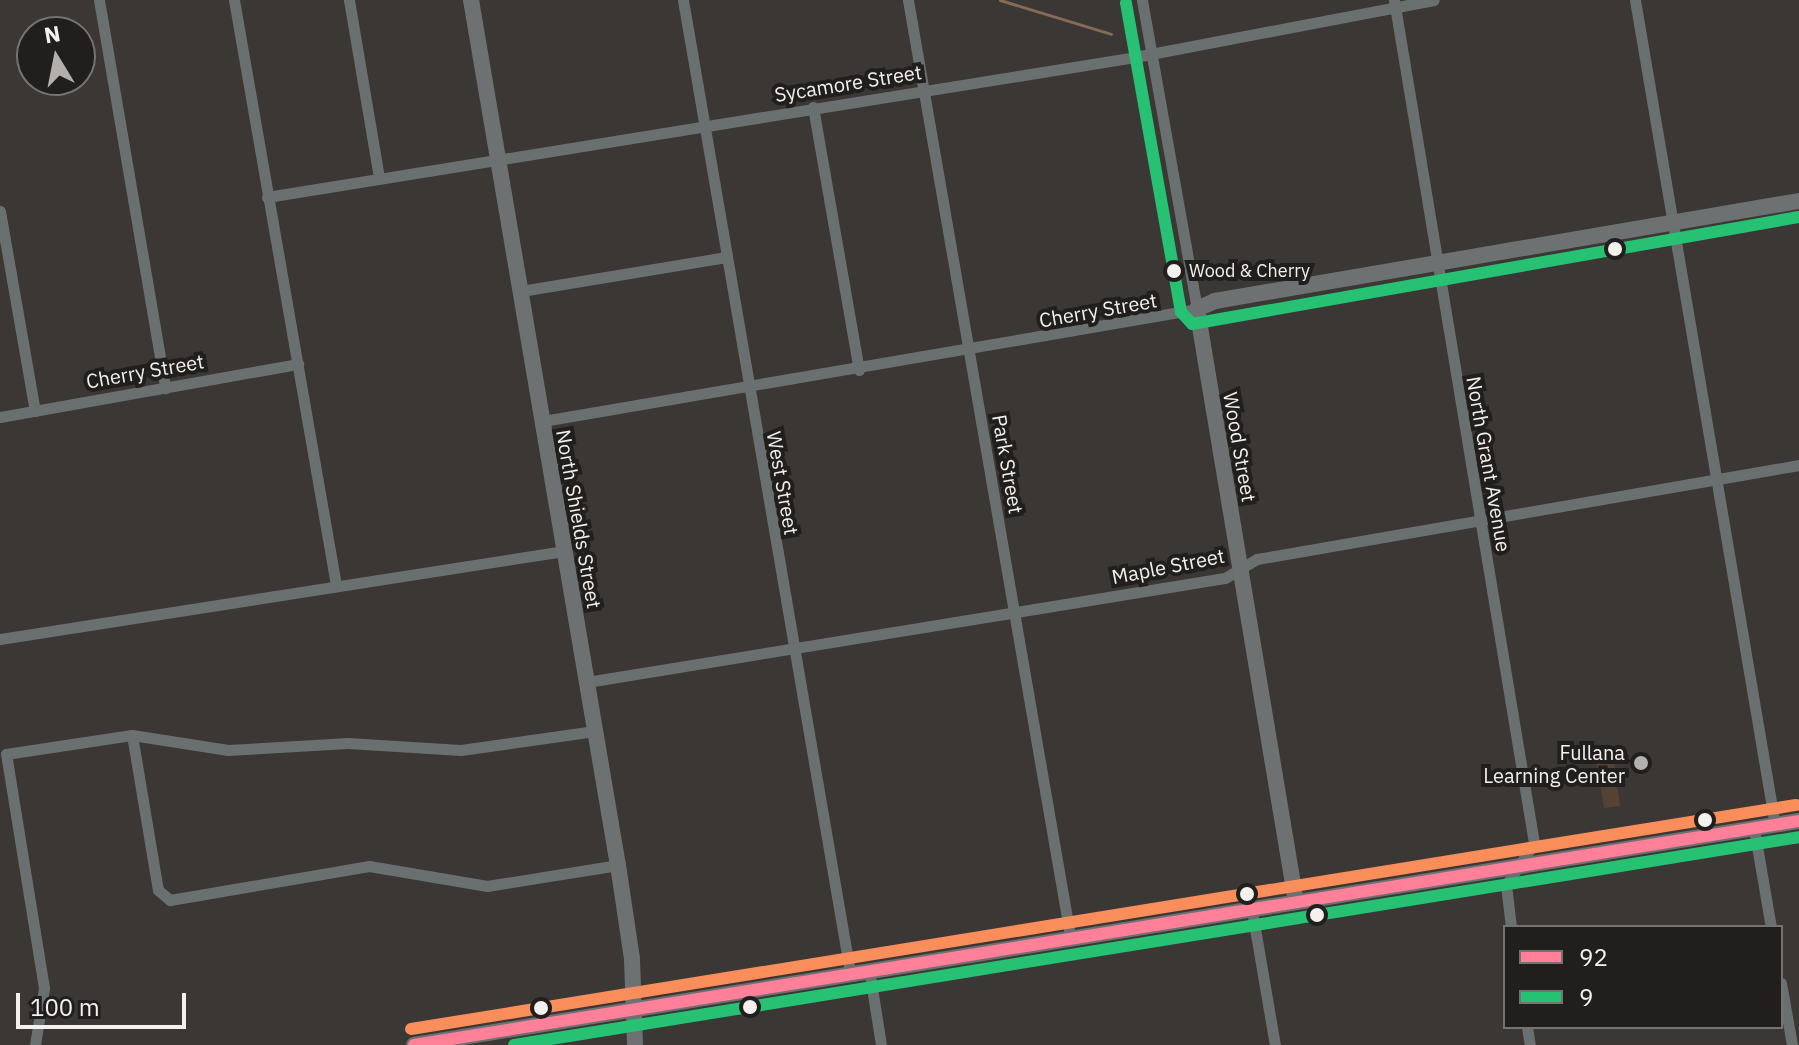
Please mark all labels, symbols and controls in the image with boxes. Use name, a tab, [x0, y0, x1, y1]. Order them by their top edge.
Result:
north arrow	[16, 16, 96, 96]
text: N	[42, 18, 62, 50]
street label: Sycamore Street	[773, 60, 923, 106]
unlabelled marker	[1607, 241, 1623, 257]
place label: Wood & Cherry	[1189, 260, 1310, 282]
marker: Wood & Cherry	[1166, 263, 1182, 279]
street label: Cherry Street	[1037, 288, 1159, 332]
street label: Cherry Street	[84, 349, 206, 393]
street label: North Grant Avenue	[1462, 374, 1516, 554]
street label: Wood Street	[1219, 390, 1261, 504]
street label: Park Street	[987, 413, 1029, 515]
street label: North Shields Street	[551, 428, 607, 610]
street label: West Street	[762, 429, 804, 537]
street label: Maple Street	[1110, 543, 1226, 589]
place label: Fullana Learning Center	[1483, 740, 1625, 787]
marker: Fullana Learning Center	[1632, 754, 1650, 772]
unlabelled marker	[1697, 812, 1713, 828]
unlabelled marker	[1239, 886, 1255, 902]
unlabelled marker	[1309, 907, 1325, 923]
legend	[1503, 925, 1783, 1029]
text: 92	[1579, 941, 1608, 973]
scale bar	[20, 977, 190, 1027]
text: 9	[1579, 981, 1593, 1013]
text: 100 m	[30, 991, 100, 1023]
unlabelled marker	[742, 999, 758, 1015]
unlabelled marker	[533, 1000, 549, 1016]

